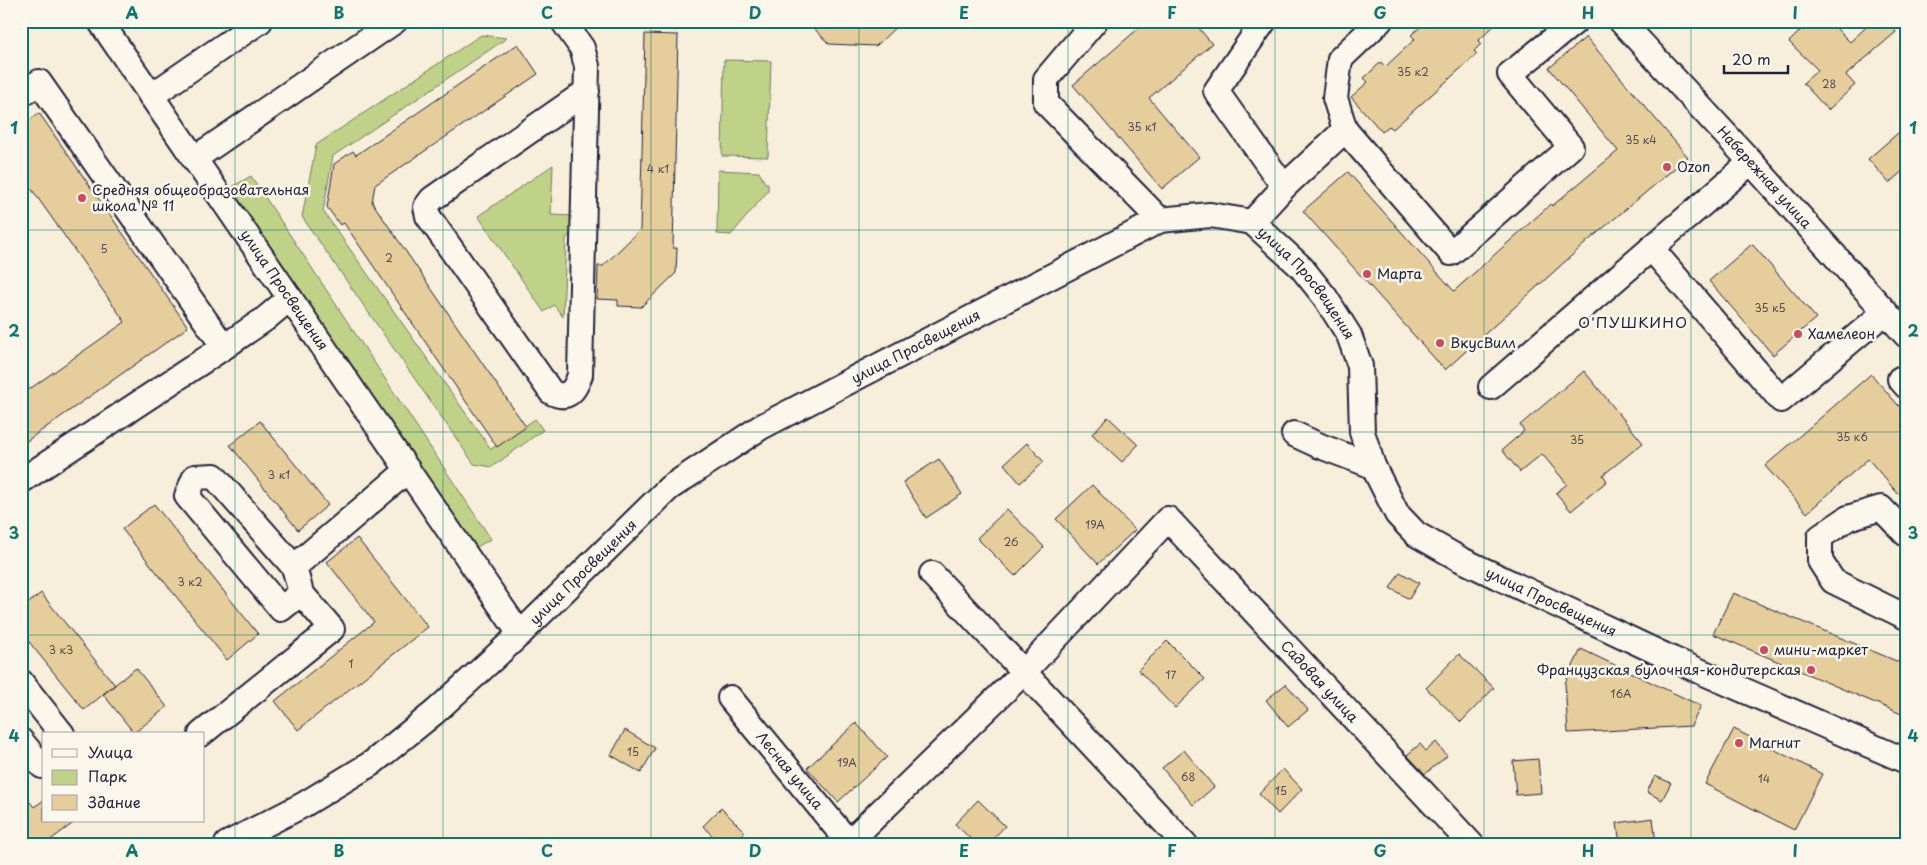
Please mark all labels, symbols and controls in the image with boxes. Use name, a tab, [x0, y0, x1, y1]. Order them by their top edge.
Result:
text: A	[126, 0, 139, 24]
text: B	[334, 0, 345, 24]
text: C	[541, 0, 553, 24]
text: D	[749, 0, 761, 24]
text: E	[959, 0, 969, 24]
text: F	[1167, 0, 1177, 24]
text: G	[1373, 0, 1387, 24]
text: H	[1582, 0, 1594, 24]
text: I	[1792, 0, 1798, 24]
scale bar	[1724, 42, 1788, 74]
text: 20 m	[1732, 47, 1771, 70]
house number: 35 к2	[1397, 63, 1429, 80]
house number: 28	[1822, 75, 1836, 92]
text: 1	[10, 115, 18, 139]
text: 1	[1909, 115, 1917, 139]
house number: 35 к1	[1128, 118, 1157, 135]
street label: Набережная улица	[1713, 121, 1817, 233]
house number: 35 к4	[1625, 131, 1657, 148]
place label: Ozon	[1677, 156, 1710, 177]
house number: 4 к1	[647, 160, 669, 177]
marker: Ozon	[1661, 161, 1673, 173]
place label: Средняя общеобразовательная школа № 11	[92, 179, 309, 216]
marker: Средняя общеобразовательная школа № 11	[76, 192, 88, 204]
street label: улица Просвещения	[1253, 221, 1360, 343]
street label: улица Просвещения	[236, 225, 334, 354]
house number: 5	[100, 240, 108, 257]
house number: 2	[385, 249, 393, 266]
place label: Марта	[1377, 263, 1422, 284]
marker: Марта	[1361, 268, 1373, 280]
house number: 35 к5	[1754, 299, 1786, 316]
street label: улица Просвещения	[847, 304, 984, 388]
district label: О'ПУШКИНО	[1578, 310, 1688, 333]
text: 2	[8, 318, 20, 342]
text: 2	[1907, 318, 1919, 342]
place label: Хамелеон	[1808, 323, 1875, 344]
marker: Хамелеон	[1792, 328, 1804, 340]
place label: ВкусВилл	[1450, 332, 1516, 353]
marker: ВкусВилл	[1434, 337, 1446, 349]
house number: 35 к6	[1836, 428, 1868, 445]
house number: 35	[1570, 431, 1584, 448]
house number: 3 к1	[268, 466, 290, 483]
street label: улица Просвещения	[524, 514, 641, 629]
house number: 19А	[1085, 516, 1105, 533]
text: 3	[9, 520, 19, 544]
text: 3	[1908, 520, 1918, 544]
house number: 26	[1003, 533, 1019, 550]
street label: улица Просвещения	[1482, 562, 1620, 641]
house number: 3 к2	[177, 573, 203, 590]
street label: Садовая улица	[1276, 635, 1364, 727]
place label: мини-маркет	[1774, 639, 1868, 660]
house number: 3 к3	[49, 641, 73, 658]
marker: мини-маркет	[1758, 644, 1770, 656]
house number: 1	[349, 655, 354, 672]
place label: Французская булочная-кондитерская	[1537, 659, 1801, 680]
marker: Французская булочная-кондитерская	[1805, 664, 1817, 676]
house number: 17	[1166, 666, 1177, 683]
house number: 16А	[1610, 685, 1632, 702]
text: 4	[9, 723, 20, 747]
text: 4	[1908, 723, 1919, 747]
street label: Лесная улица	[752, 727, 829, 814]
legend	[42, 732, 205, 822]
place label: Магнит	[1749, 732, 1801, 753]
marker: Магнит	[1733, 737, 1745, 749]
text: Улица	[88, 740, 133, 763]
house number: 15	[627, 743, 639, 760]
house number: 19А	[837, 754, 857, 771]
text: Парк	[88, 764, 127, 787]
house number: 68	[1181, 768, 1195, 785]
house number: 14	[1758, 770, 1770, 787]
house number: 15	[1275, 782, 1287, 799]
text: Здание	[88, 790, 141, 813]
text: A	[126, 838, 139, 862]
text: B	[334, 838, 345, 862]
text: C	[541, 838, 553, 862]
text: D	[749, 838, 761, 862]
text: E	[959, 838, 969, 862]
text: F	[1167, 838, 1177, 862]
text: G	[1373, 838, 1387, 862]
text: H	[1582, 838, 1594, 862]
text: I	[1792, 838, 1798, 862]

